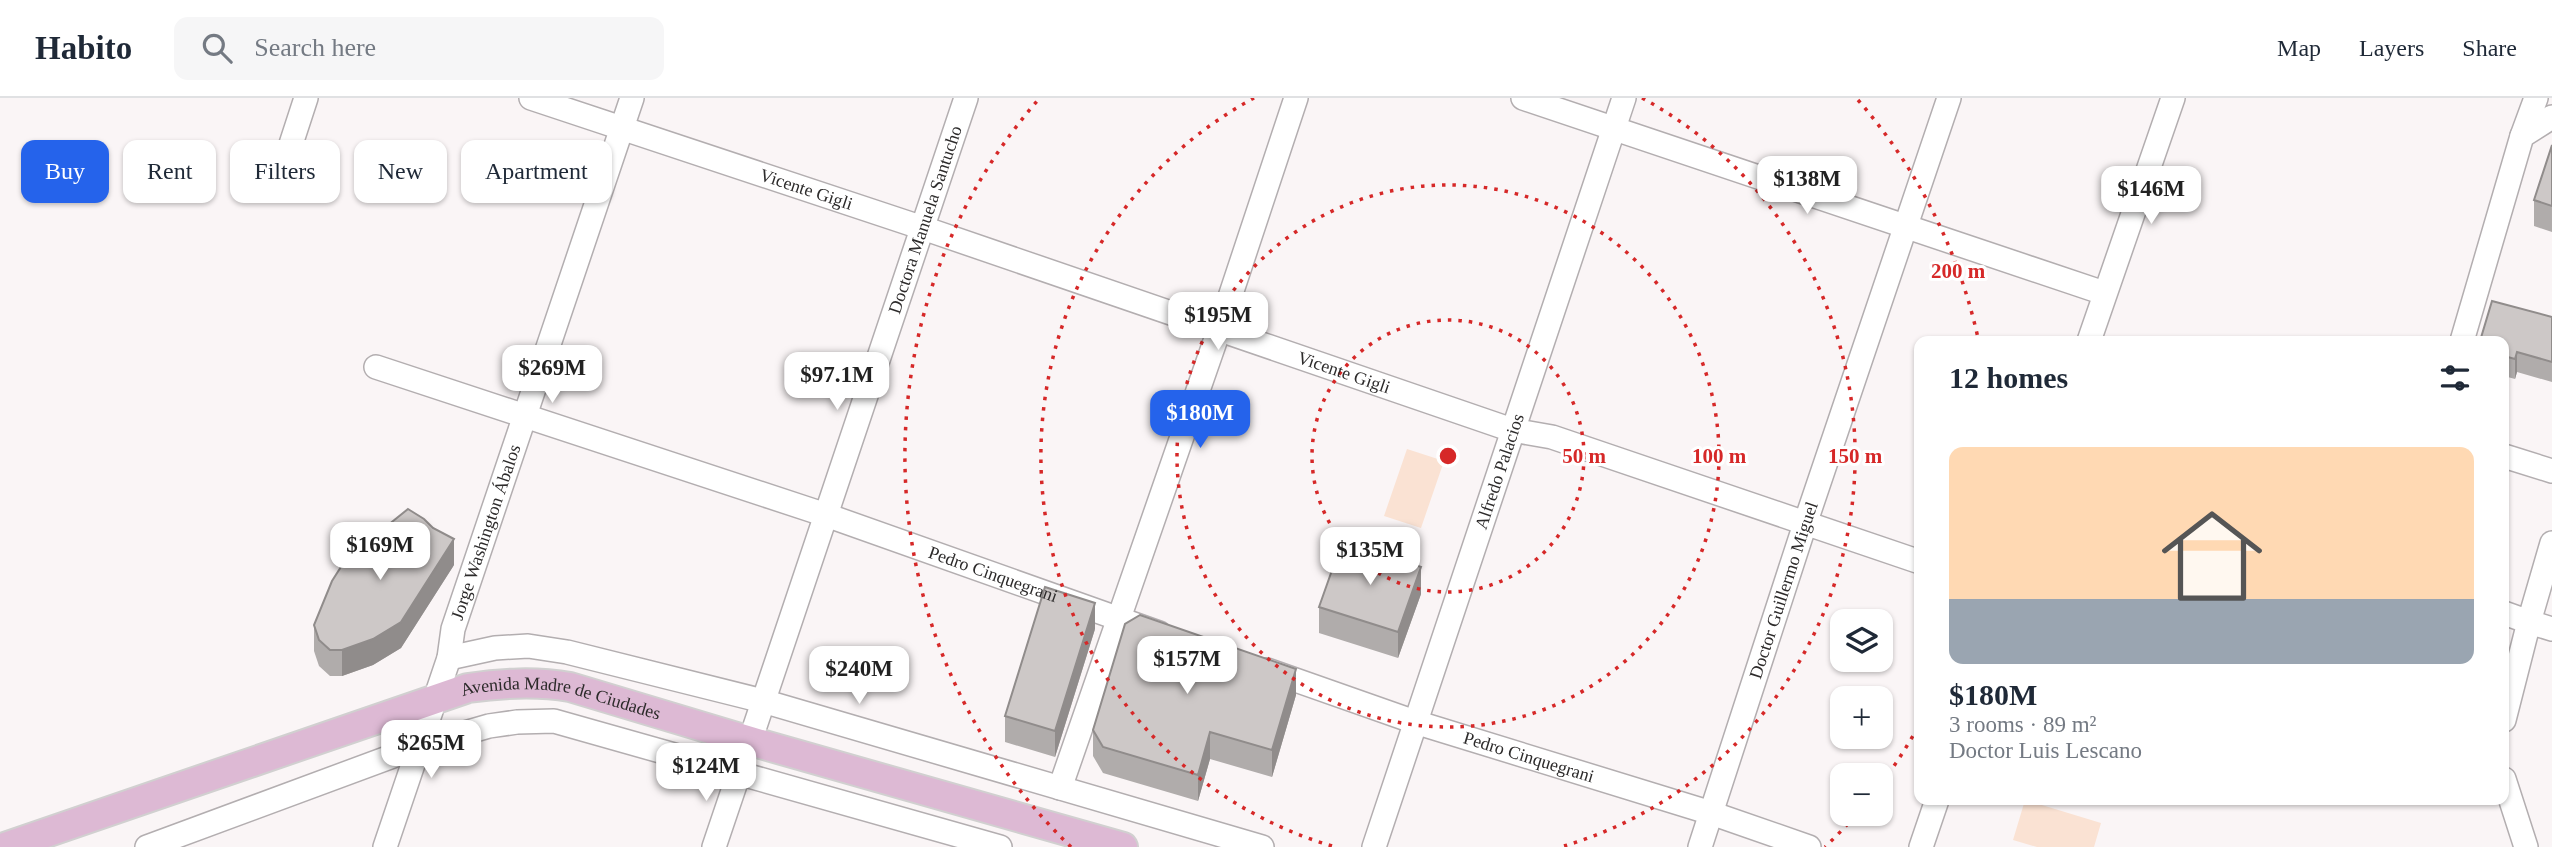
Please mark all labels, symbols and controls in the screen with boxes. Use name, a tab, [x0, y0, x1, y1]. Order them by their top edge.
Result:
search box	[174, 17, 664, 80]
icon: search	[198, 29, 236, 67]
text: Habito	[35, 30, 132, 66]
text: Search here	[254, 33, 376, 62]
text: Map	[2277, 35, 2321, 61]
text: Layers	[2359, 35, 2424, 61]
text: Share	[2462, 35, 2517, 61]
street label: Doctora Manuela Santucho	[884, 123, 966, 316]
chip: Buy	[21, 140, 109, 203]
chip: Rent	[123, 140, 216, 203]
chip: Filters	[230, 140, 340, 203]
chip: New	[354, 140, 447, 203]
chip: Apartment	[461, 140, 612, 203]
pin: $138M	[1758, 156, 1856, 216]
street label: Vicente Gigli	[757, 165, 855, 214]
text: $138M	[1773, 166, 1841, 191]
pin: $146M	[2102, 166, 2200, 226]
text: $146M	[2117, 176, 2185, 201]
text: 200 m	[1931, 259, 1986, 283]
pin: $195M	[1169, 292, 1267, 352]
text: $195M	[1184, 302, 1252, 327]
pin: $269M	[503, 345, 601, 405]
street label: Vicente Gigli	[1295, 347, 1393, 397]
pin: $97.1M	[780, 352, 894, 412]
text: $269M	[518, 355, 586, 380]
icon: filters	[2436, 359, 2474, 397]
text: 12 homes	[1949, 361, 2068, 394]
text: $97.1M	[800, 362, 874, 387]
pin: $180M	[1151, 390, 1249, 450]
text: $180M	[1166, 400, 1234, 425]
street label: Alfredo Palacios	[1471, 411, 1528, 532]
street label: Jorge Washington Ábalos	[447, 442, 525, 623]
centre of rings	[1436, 444, 1460, 468]
text: 50 m	[1562, 444, 1606, 468]
text: 100 m	[1692, 444, 1747, 468]
text: 150 m	[1828, 444, 1883, 468]
icon: home	[2149, 493, 2275, 619]
street label: Doctor Guillermo Miguel	[1745, 499, 1822, 681]
pin: $169M	[331, 522, 429, 582]
pin: $135M	[1321, 528, 1419, 587]
text: $169M	[346, 532, 414, 557]
text: $135M	[1336, 537, 1404, 562]
street label: Pedro Cinquegrani	[926, 542, 1060, 606]
map controls	[1830, 609, 1893, 826]
button: layers	[1830, 609, 1893, 672]
pin: $157M	[1138, 636, 1236, 696]
pin: $240M	[810, 646, 908, 706]
text: $157M	[1153, 646, 1221, 671]
text: $240M	[825, 656, 893, 681]
street label: Avenida Madre de Ciudades	[458, 673, 663, 724]
text: $180M	[1949, 678, 2037, 711]
button: +	[1830, 686, 1893, 749]
text: 3 rooms · 89 m²	[1949, 712, 2096, 737]
pin: $265M	[382, 720, 480, 780]
street label: Pedro Cinquegrani	[1461, 728, 1597, 786]
text: $265M	[397, 730, 465, 755]
text: Doctor Luis Lescano	[1949, 738, 2142, 763]
pin: $124M	[657, 744, 755, 803]
text: $124M	[672, 753, 740, 778]
button: −	[1830, 763, 1893, 826]

